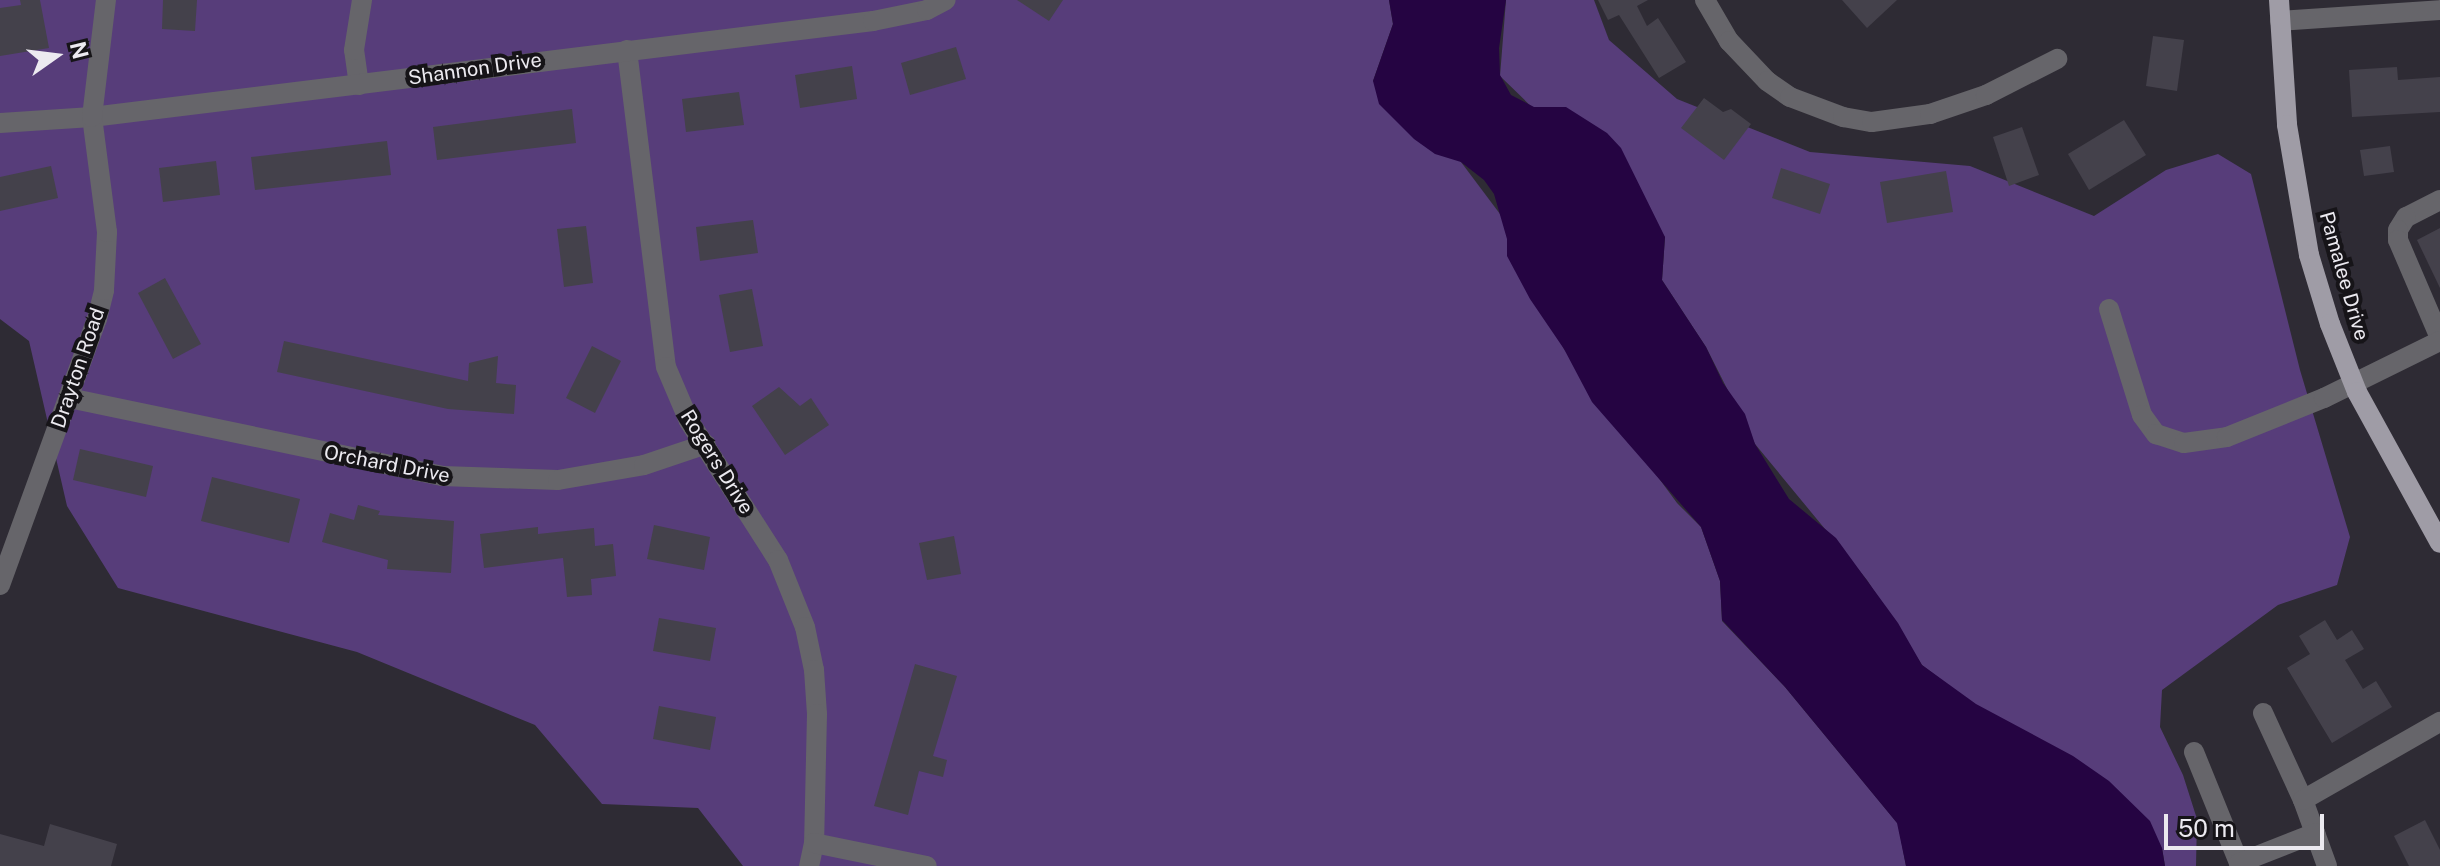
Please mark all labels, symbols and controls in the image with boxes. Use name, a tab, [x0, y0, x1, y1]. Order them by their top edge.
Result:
north arrow	[16, 16, 96, 96]
text: N	[65, 39, 94, 62]
street label: Shannon Drive	[407, 48, 543, 90]
street label: Pamalee Drive	[2314, 209, 2374, 343]
street label: Drayton Road	[46, 305, 110, 431]
street label: Rogers Drive	[675, 405, 759, 519]
street label: Orchard Drive	[322, 440, 452, 488]
scale bar	[2168, 798, 2328, 848]
text: 50 m	[2178, 814, 2235, 842]

